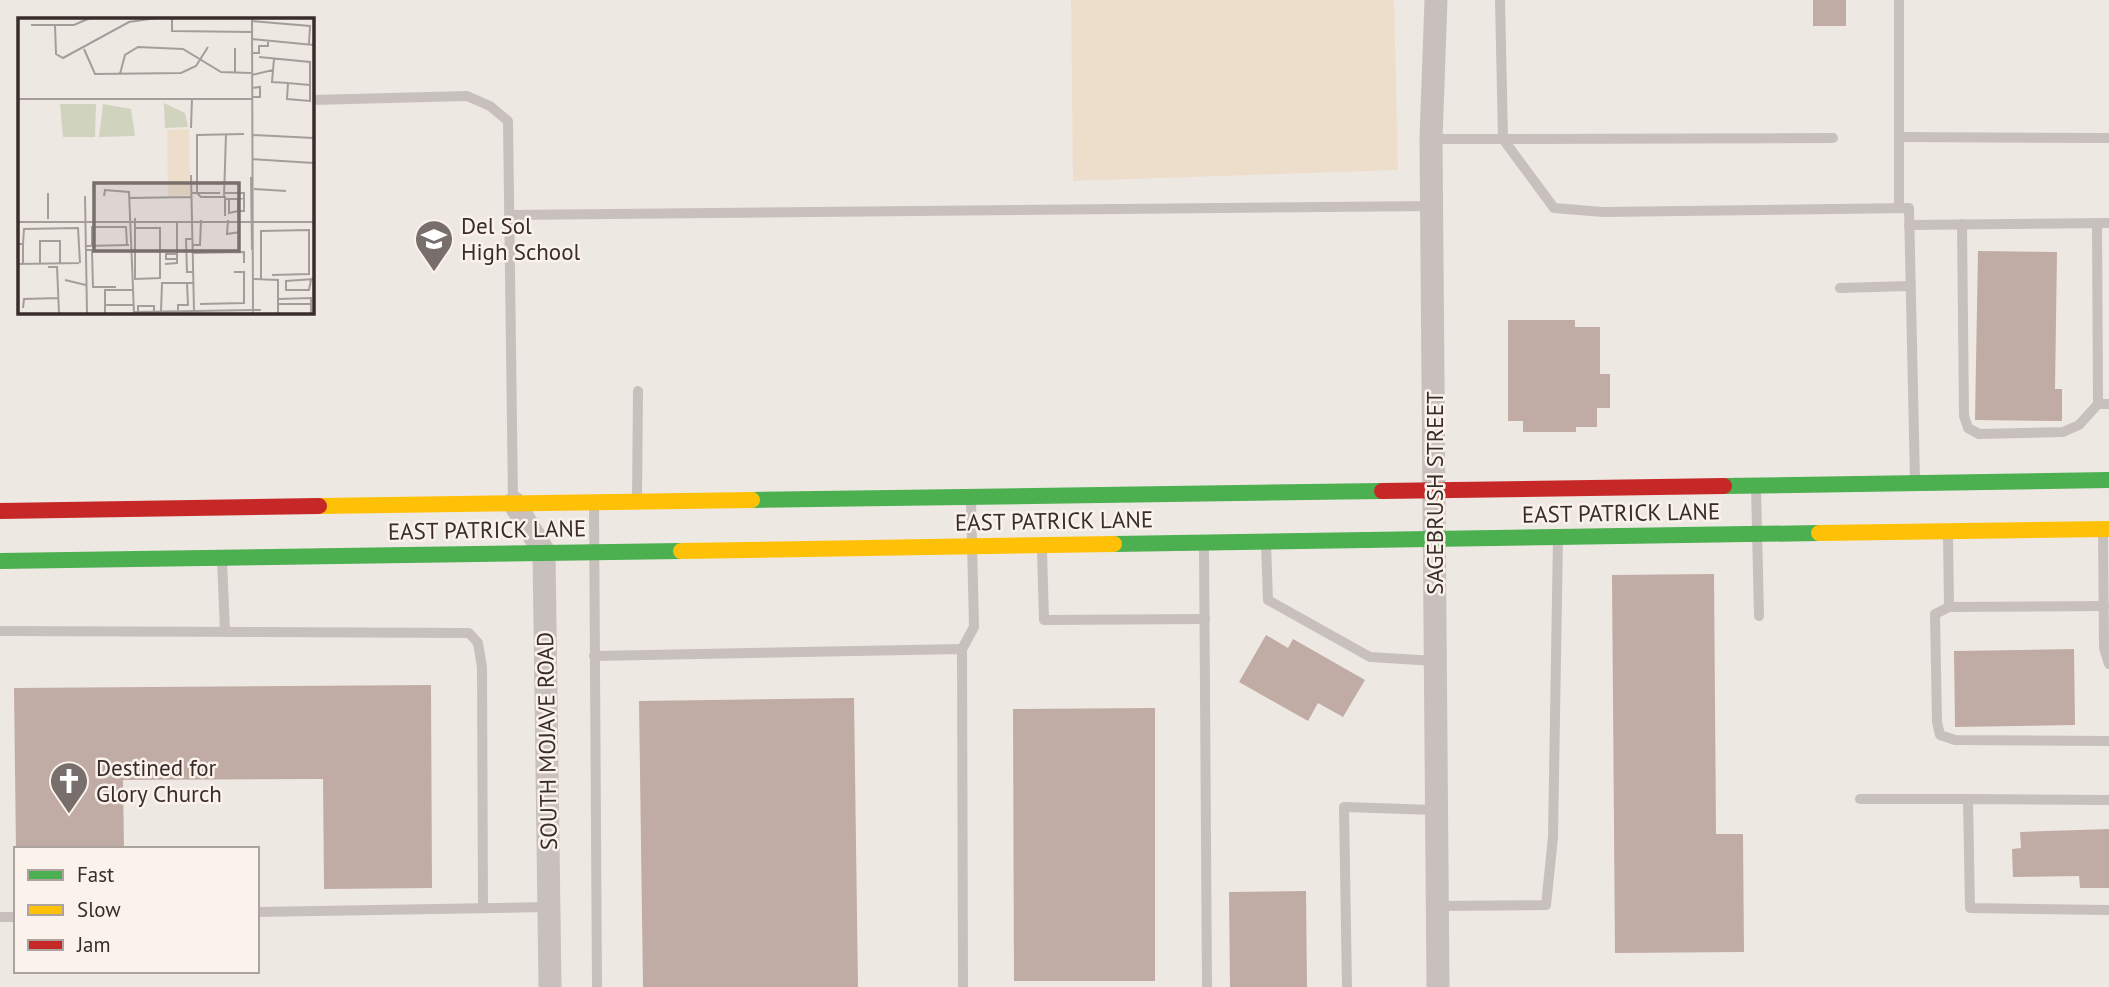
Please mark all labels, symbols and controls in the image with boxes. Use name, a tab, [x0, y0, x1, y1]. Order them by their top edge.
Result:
inset map	[18, 18, 313, 313]
place label: Del Sol High School	[461, 211, 581, 266]
school or university icon: Del Sol High School	[413, 218, 455, 273]
street label: SAGEBRUSH STREET	[1420, 391, 1449, 595]
street label: EAST PATRICK LANE	[1522, 496, 1720, 529]
street label: EAST PATRICK LANE	[955, 504, 1153, 537]
street label: EAST PATRICK LANE	[388, 513, 586, 546]
street label: SOUTH MOJAVE ROAD	[530, 632, 563, 850]
place label: Destined for Glory Church	[96, 753, 222, 808]
church icon: Destined for Glory Church	[48, 760, 90, 815]
legend	[14, 847, 259, 973]
text: Fast	[77, 861, 114, 888]
text: Slow	[77, 896, 121, 923]
text: Jam	[76, 931, 111, 958]

